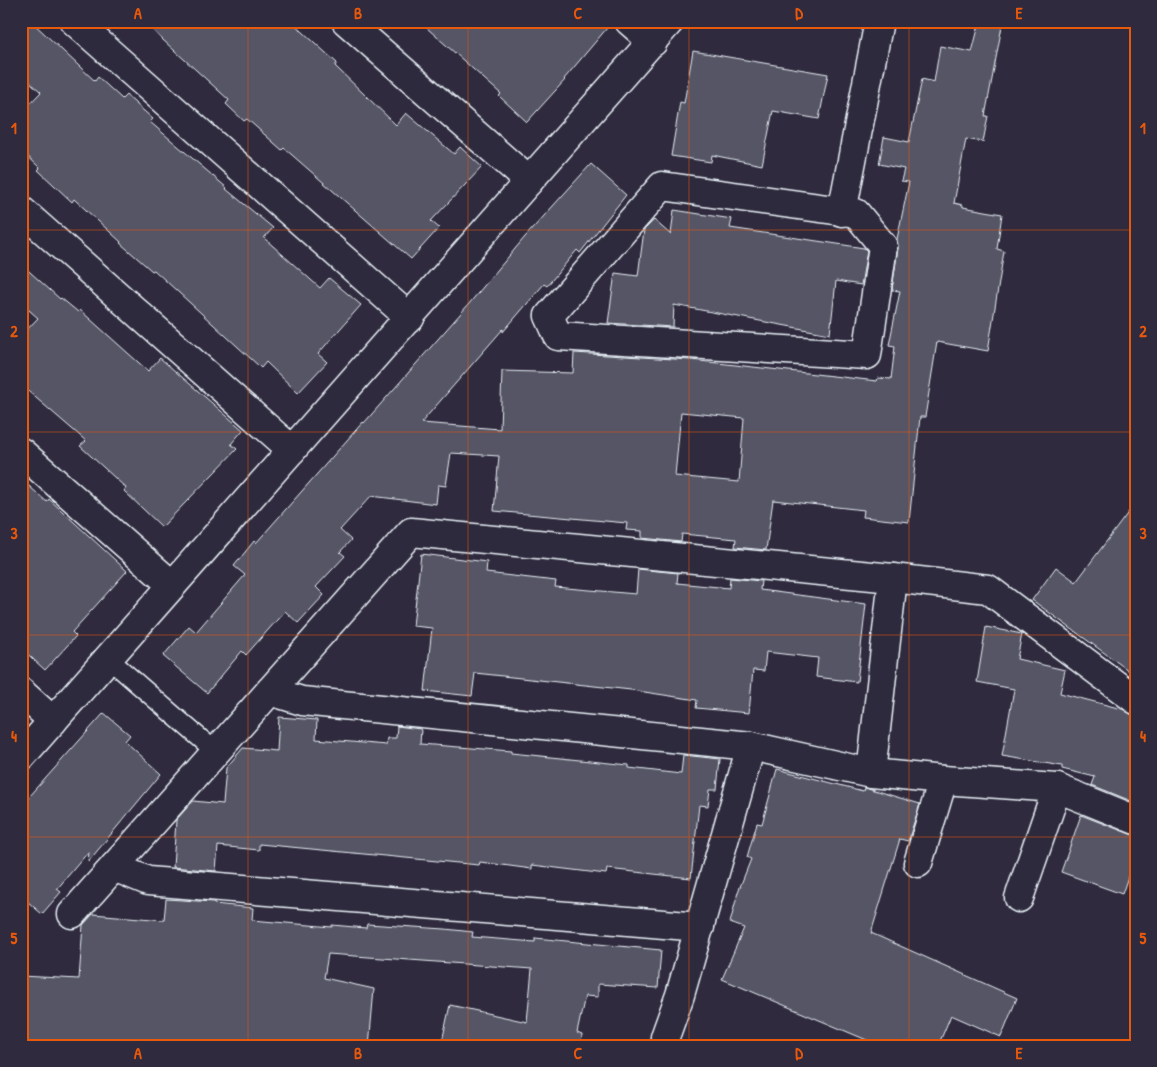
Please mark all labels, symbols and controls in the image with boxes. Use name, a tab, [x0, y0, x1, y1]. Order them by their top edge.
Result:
text: A	[134, 2, 142, 24]
text: B	[354, 2, 362, 24]
text: C	[574, 2, 583, 24]
text: D	[795, 2, 803, 24]
text: E	[1015, 2, 1023, 24]
text: 1	[11, 117, 17, 139]
text: 1	[1140, 117, 1146, 139]
text: 2	[10, 320, 18, 342]
text: 2	[1139, 320, 1147, 342]
text: 3	[10, 522, 18, 544]
text: 3	[1139, 522, 1147, 544]
text: 4	[11, 725, 17, 747]
text: 4	[1140, 725, 1146, 747]
text: 5	[11, 927, 18, 949]
text: 5	[1140, 927, 1147, 949]
text: A	[134, 1042, 142, 1064]
text: B	[354, 1042, 362, 1064]
text: C	[574, 1042, 583, 1064]
text: D	[795, 1042, 803, 1064]
text: E	[1015, 1042, 1023, 1064]

